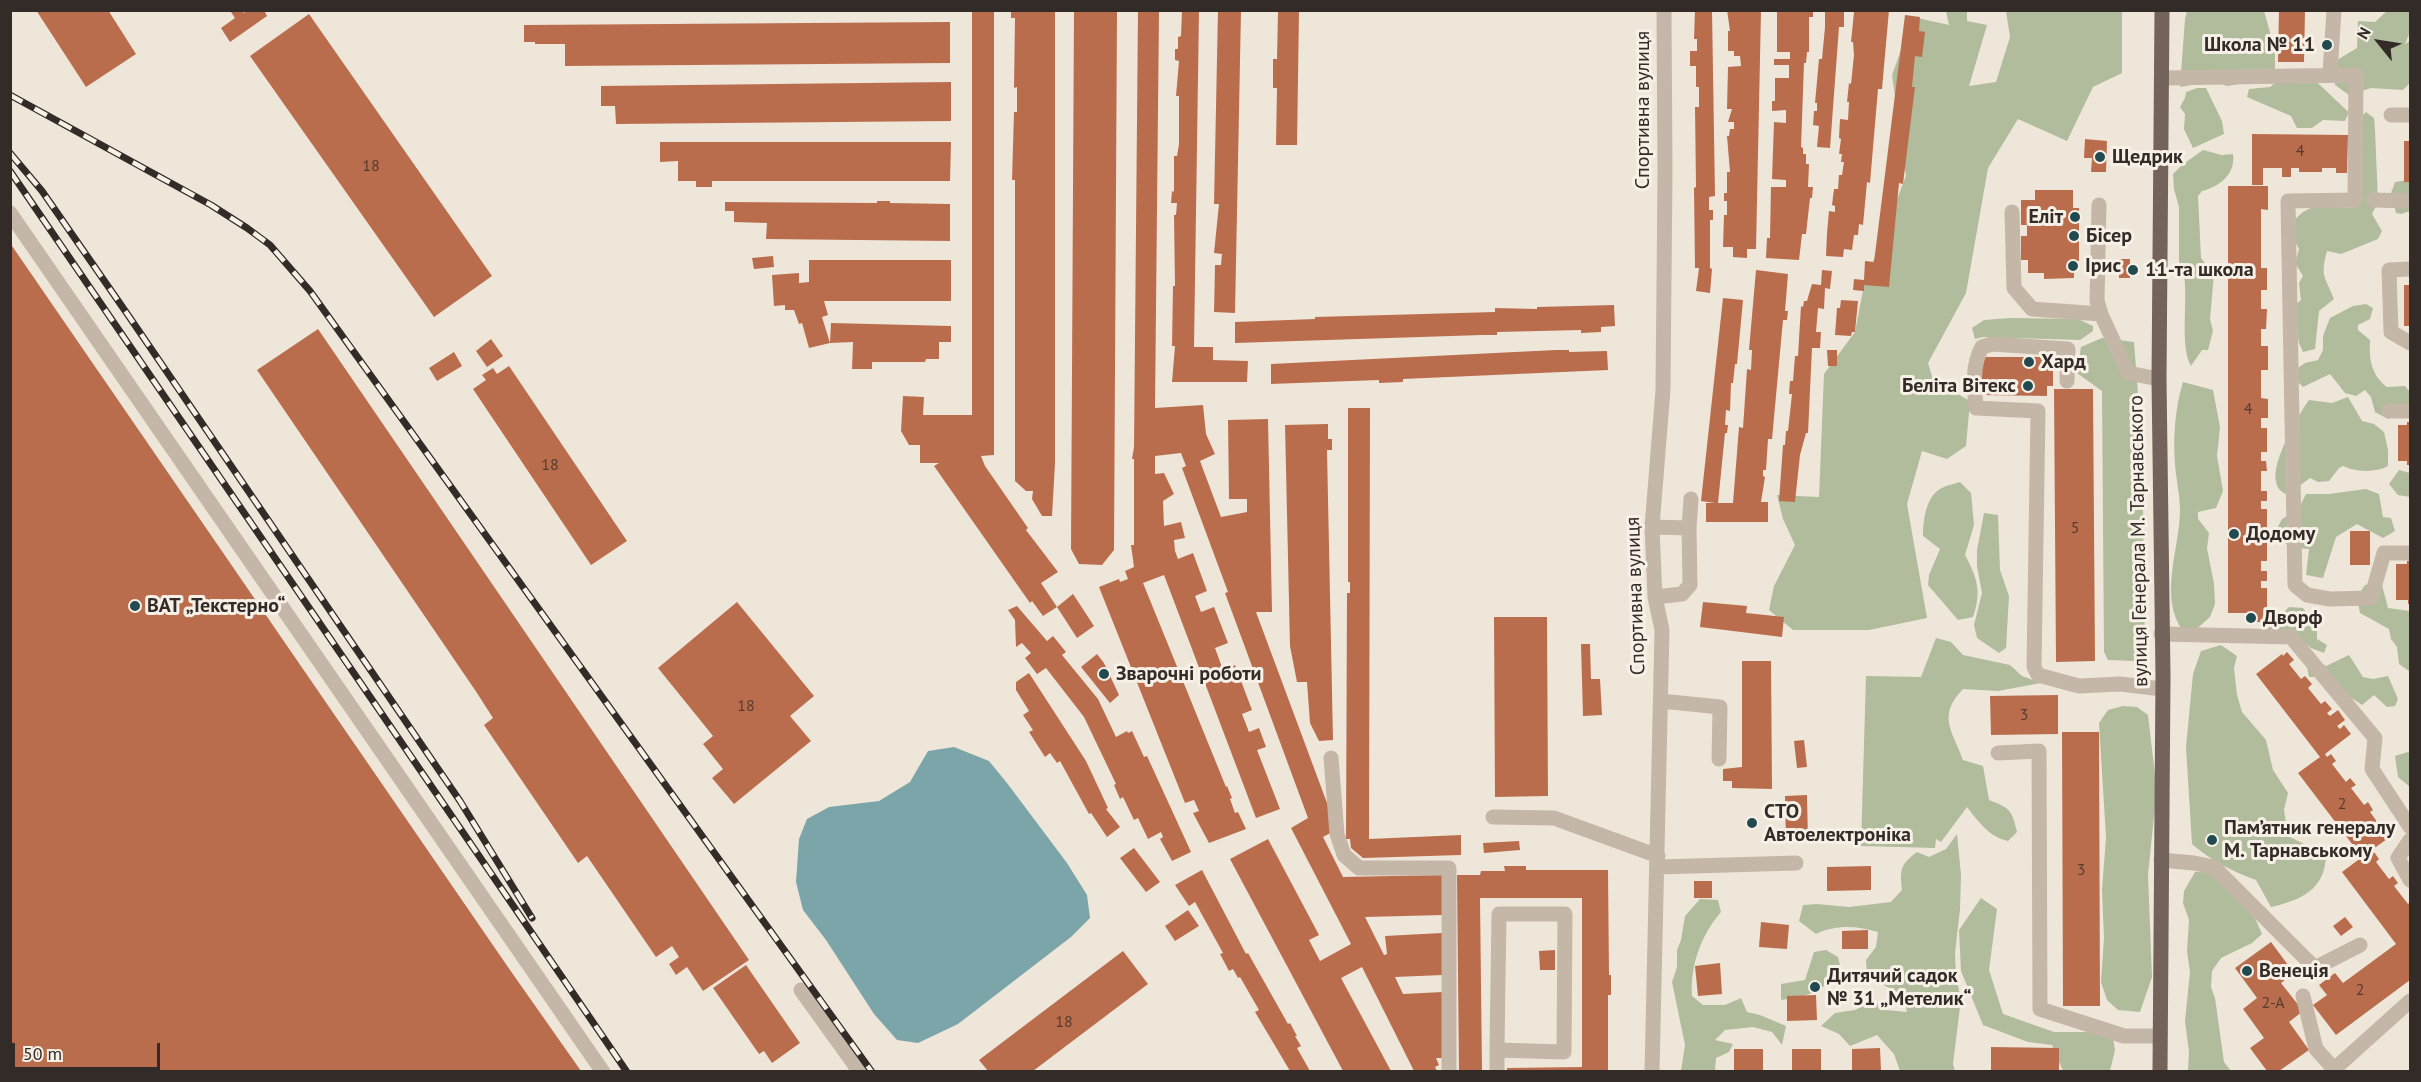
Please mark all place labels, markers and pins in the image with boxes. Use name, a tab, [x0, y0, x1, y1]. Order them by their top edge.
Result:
place label: Школа № 11	[2204, 33, 2315, 57]
marker: Школа № 11	[2320, 38, 2334, 52]
place label: Щедрик	[2112, 145, 2183, 169]
marker: Щедрик	[2093, 150, 2107, 164]
place label: Еліт	[2029, 205, 2063, 229]
marker: Еліт	[2068, 210, 2082, 224]
place label: Бісер	[2086, 224, 2132, 248]
marker: Бісер	[2067, 229, 2081, 243]
place label: Ірис	[2085, 254, 2121, 278]
place label: 11-та школа	[2145, 258, 2254, 282]
marker: Ірис	[2066, 259, 2080, 273]
marker: 11-та школа	[2126, 263, 2140, 277]
place label: Хард	[2041, 350, 2086, 374]
marker: Хард	[2022, 355, 2036, 369]
place label: Беліта Вітекс	[1902, 374, 2016, 398]
marker: Беліта Вітекс	[2021, 379, 2035, 393]
place label: Додому	[2246, 522, 2315, 546]
marker: Додому	[2227, 527, 2241, 541]
place label: ВАТ „Текстерно“	[147, 594, 285, 618]
marker: ВАТ „Текстерно“	[128, 599, 142, 613]
place label: Дворф	[2263, 606, 2322, 630]
marker: Дворф	[2244, 611, 2258, 625]
place label: Зварочні роботи	[1116, 662, 1261, 686]
marker: Зварочні роботи	[1097, 667, 1111, 681]
place label: СТО Автоелектроніка	[1764, 800, 1911, 847]
marker: СТО Автоелектроніка	[1745, 816, 1759, 830]
place label: Пам’ятник генералу М. Тарнавському	[2224, 816, 2395, 863]
marker: Пам’ятник генералу М. Тарнавському	[2205, 833, 2219, 847]
place label: Венеція	[2259, 959, 2328, 983]
place label: Дитячий садок № 31 „Метелик“	[1827, 964, 1971, 1011]
marker: Венеція	[2240, 964, 2254, 978]
marker: Дитячий садок № 31 „Метелик“	[1808, 980, 1822, 994]

